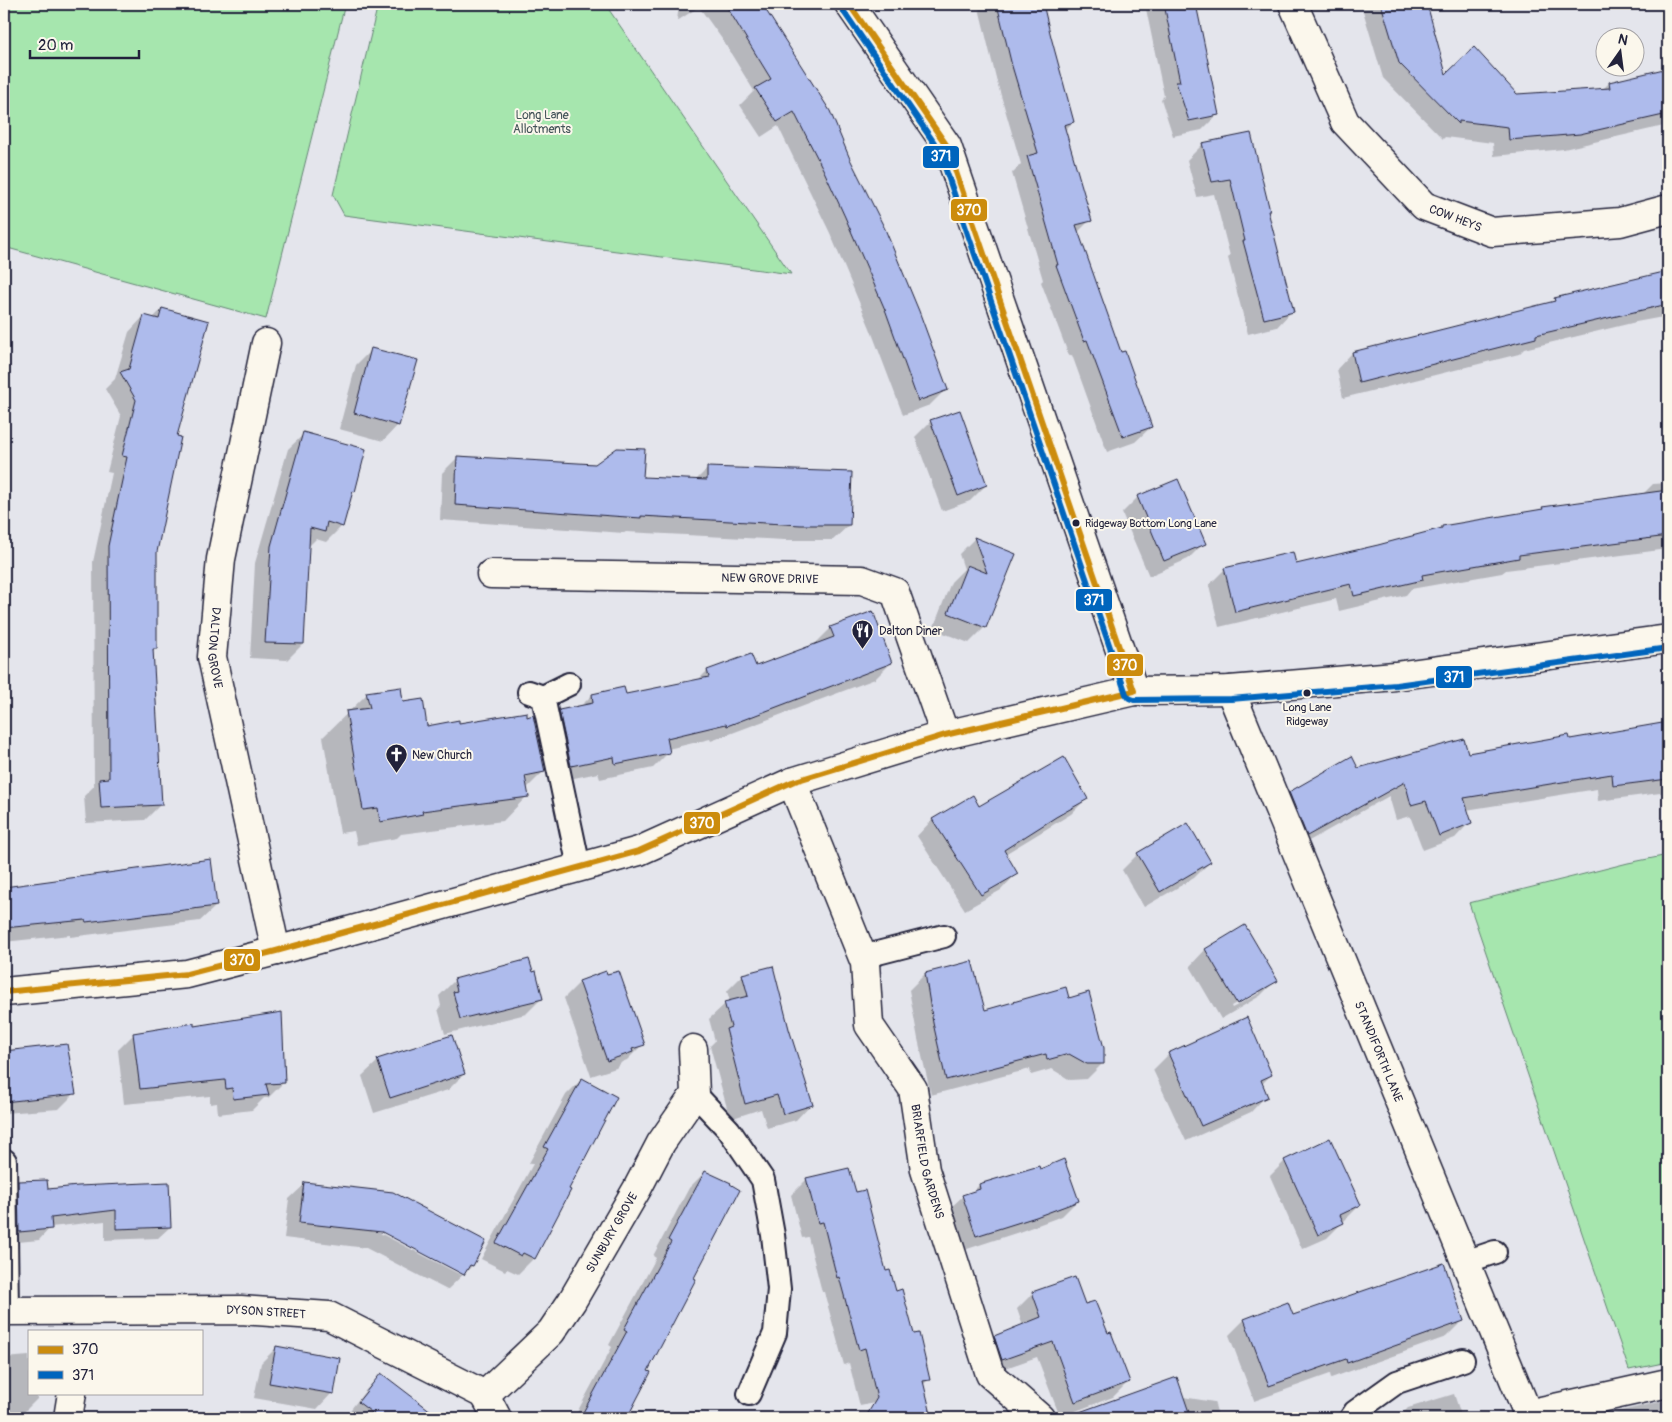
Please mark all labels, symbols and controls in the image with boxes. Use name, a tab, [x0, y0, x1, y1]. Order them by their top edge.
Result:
scale bar	[30, 28, 139, 60]
north arrow	[1594, 28, 1644, 78]
text: N	[1616, 30, 1630, 49]
text: 20 m	[38, 36, 73, 55]
park label: Long Lane Allotments	[513, 108, 572, 137]
line badge: 371	[922, 145, 960, 169]
text: 371	[931, 148, 951, 165]
line badge: 370	[950, 198, 988, 222]
text: 370	[957, 202, 982, 219]
street label: COW HEYS	[1427, 202, 1484, 235]
place label: Ridgeway Bottom Long Lane	[1085, 517, 1217, 530]
marker: Ridgeway Bottom Long Lane	[1071, 518, 1081, 528]
street label: NEW GROVE DRIVE	[721, 571, 819, 587]
line badge: 371	[1075, 588, 1113, 612]
text: 371	[1084, 592, 1104, 609]
street label: DALTON GROVE	[203, 606, 226, 690]
restaurant icon: Dalton Diner	[851, 619, 875, 650]
place label: Dalton Diner	[879, 624, 943, 639]
line badge: 370	[1106, 653, 1144, 677]
text: 370	[1113, 657, 1138, 674]
line badge: 371	[1435, 665, 1473, 689]
text: 371	[1444, 669, 1464, 686]
marker: Long Lane Ridgeway	[1302, 688, 1312, 698]
place label: Long Lane Ridgeway	[1283, 701, 1332, 728]
church icon: New Church	[384, 743, 408, 774]
place label: New Church	[412, 748, 472, 763]
line badge: 370	[683, 811, 721, 835]
text: 370	[690, 815, 715, 832]
line badge: 370	[223, 948, 261, 972]
text: 370	[230, 952, 255, 969]
street label: STANDIFORTH LANE	[1351, 999, 1406, 1104]
street label: BRIARFIELD GARDENS	[907, 1103, 947, 1221]
street label: SUNBURY GROVE	[583, 1190, 641, 1275]
street label: DYSON STREET	[226, 1303, 306, 1322]
legend	[28, 1330, 202, 1394]
text: 370	[72, 1340, 99, 1359]
text: 371	[72, 1366, 94, 1385]

